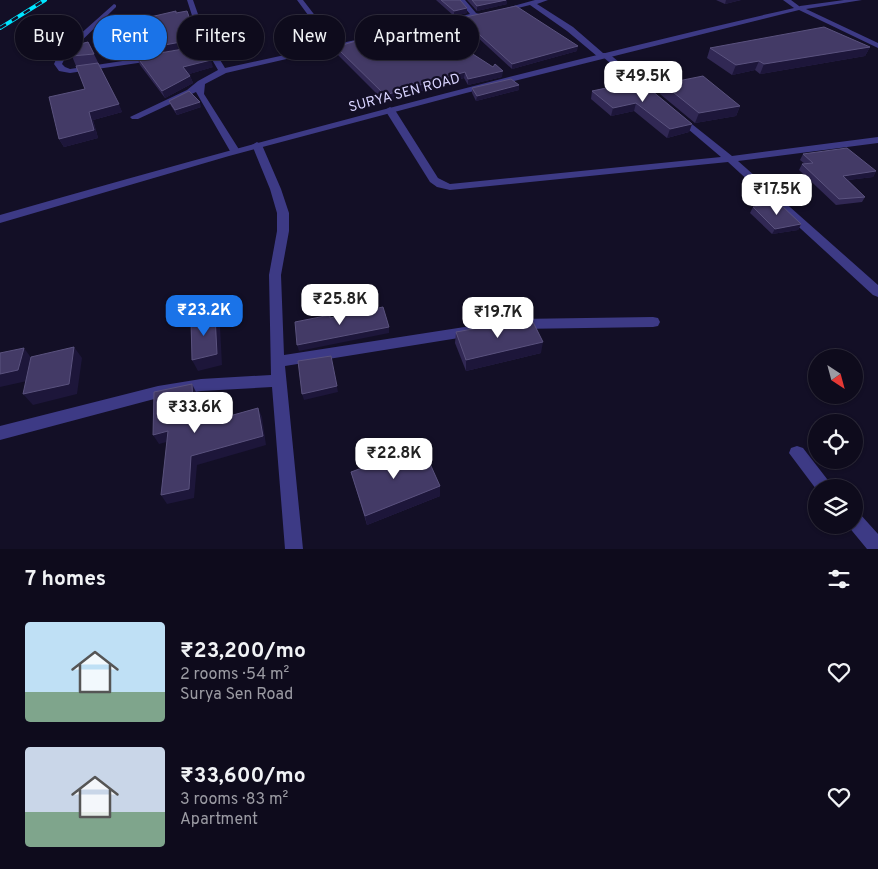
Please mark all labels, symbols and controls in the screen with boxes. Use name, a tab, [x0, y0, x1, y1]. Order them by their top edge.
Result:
chip: Buy	[15, 15, 83, 60]
chip: Rent	[93, 15, 167, 60]
chip: Filters	[177, 15, 264, 60]
chip: New	[274, 15, 345, 60]
chip: Apartment	[355, 15, 479, 60]
pin: ₹49.5K	[602, 61, 684, 103]
text: ₹49.5K	[615, 67, 671, 87]
street label: SURYA SEN ROAD	[347, 70, 462, 116]
pin: ₹17.5K	[736, 174, 818, 216]
text: ₹17.5K	[753, 180, 801, 200]
pin: ₹25.8K	[299, 284, 381, 326]
text: ₹25.8K	[312, 290, 368, 310]
pin: ₹23.2K	[163, 294, 245, 337]
pin: ₹19.7K	[457, 296, 539, 339]
text: ₹23.2K	[177, 301, 231, 321]
text: ₹19.7K	[473, 303, 523, 323]
north arrow	[808, 349, 862, 404]
map controls	[808, 349, 863, 534]
pin: ₹33.6K	[154, 392, 236, 434]
text: ₹33.6K	[168, 398, 222, 418]
button: locate	[808, 414, 863, 469]
pin: ₹22.8K	[353, 438, 435, 480]
text: ₹22.8K	[366, 444, 422, 464]
button: layers	[808, 479, 863, 534]
icon: filters	[825, 565, 853, 593]
text: 7 homes	[25, 566, 106, 593]
text: ₹23,200/mo	[180, 638, 306, 665]
icon: home	[65, 642, 125, 702]
icon: heart	[825, 658, 853, 686]
text: 2 rooms · 54 m²	[180, 665, 289, 685]
text: Surya Sen Road	[180, 685, 293, 705]
text: ₹33,600/mo	[180, 763, 306, 790]
icon: home	[65, 767, 125, 827]
icon: heart	[825, 783, 853, 811]
text: 3 rooms · 83 m²	[180, 790, 288, 810]
text: Apartment	[180, 810, 258, 830]

